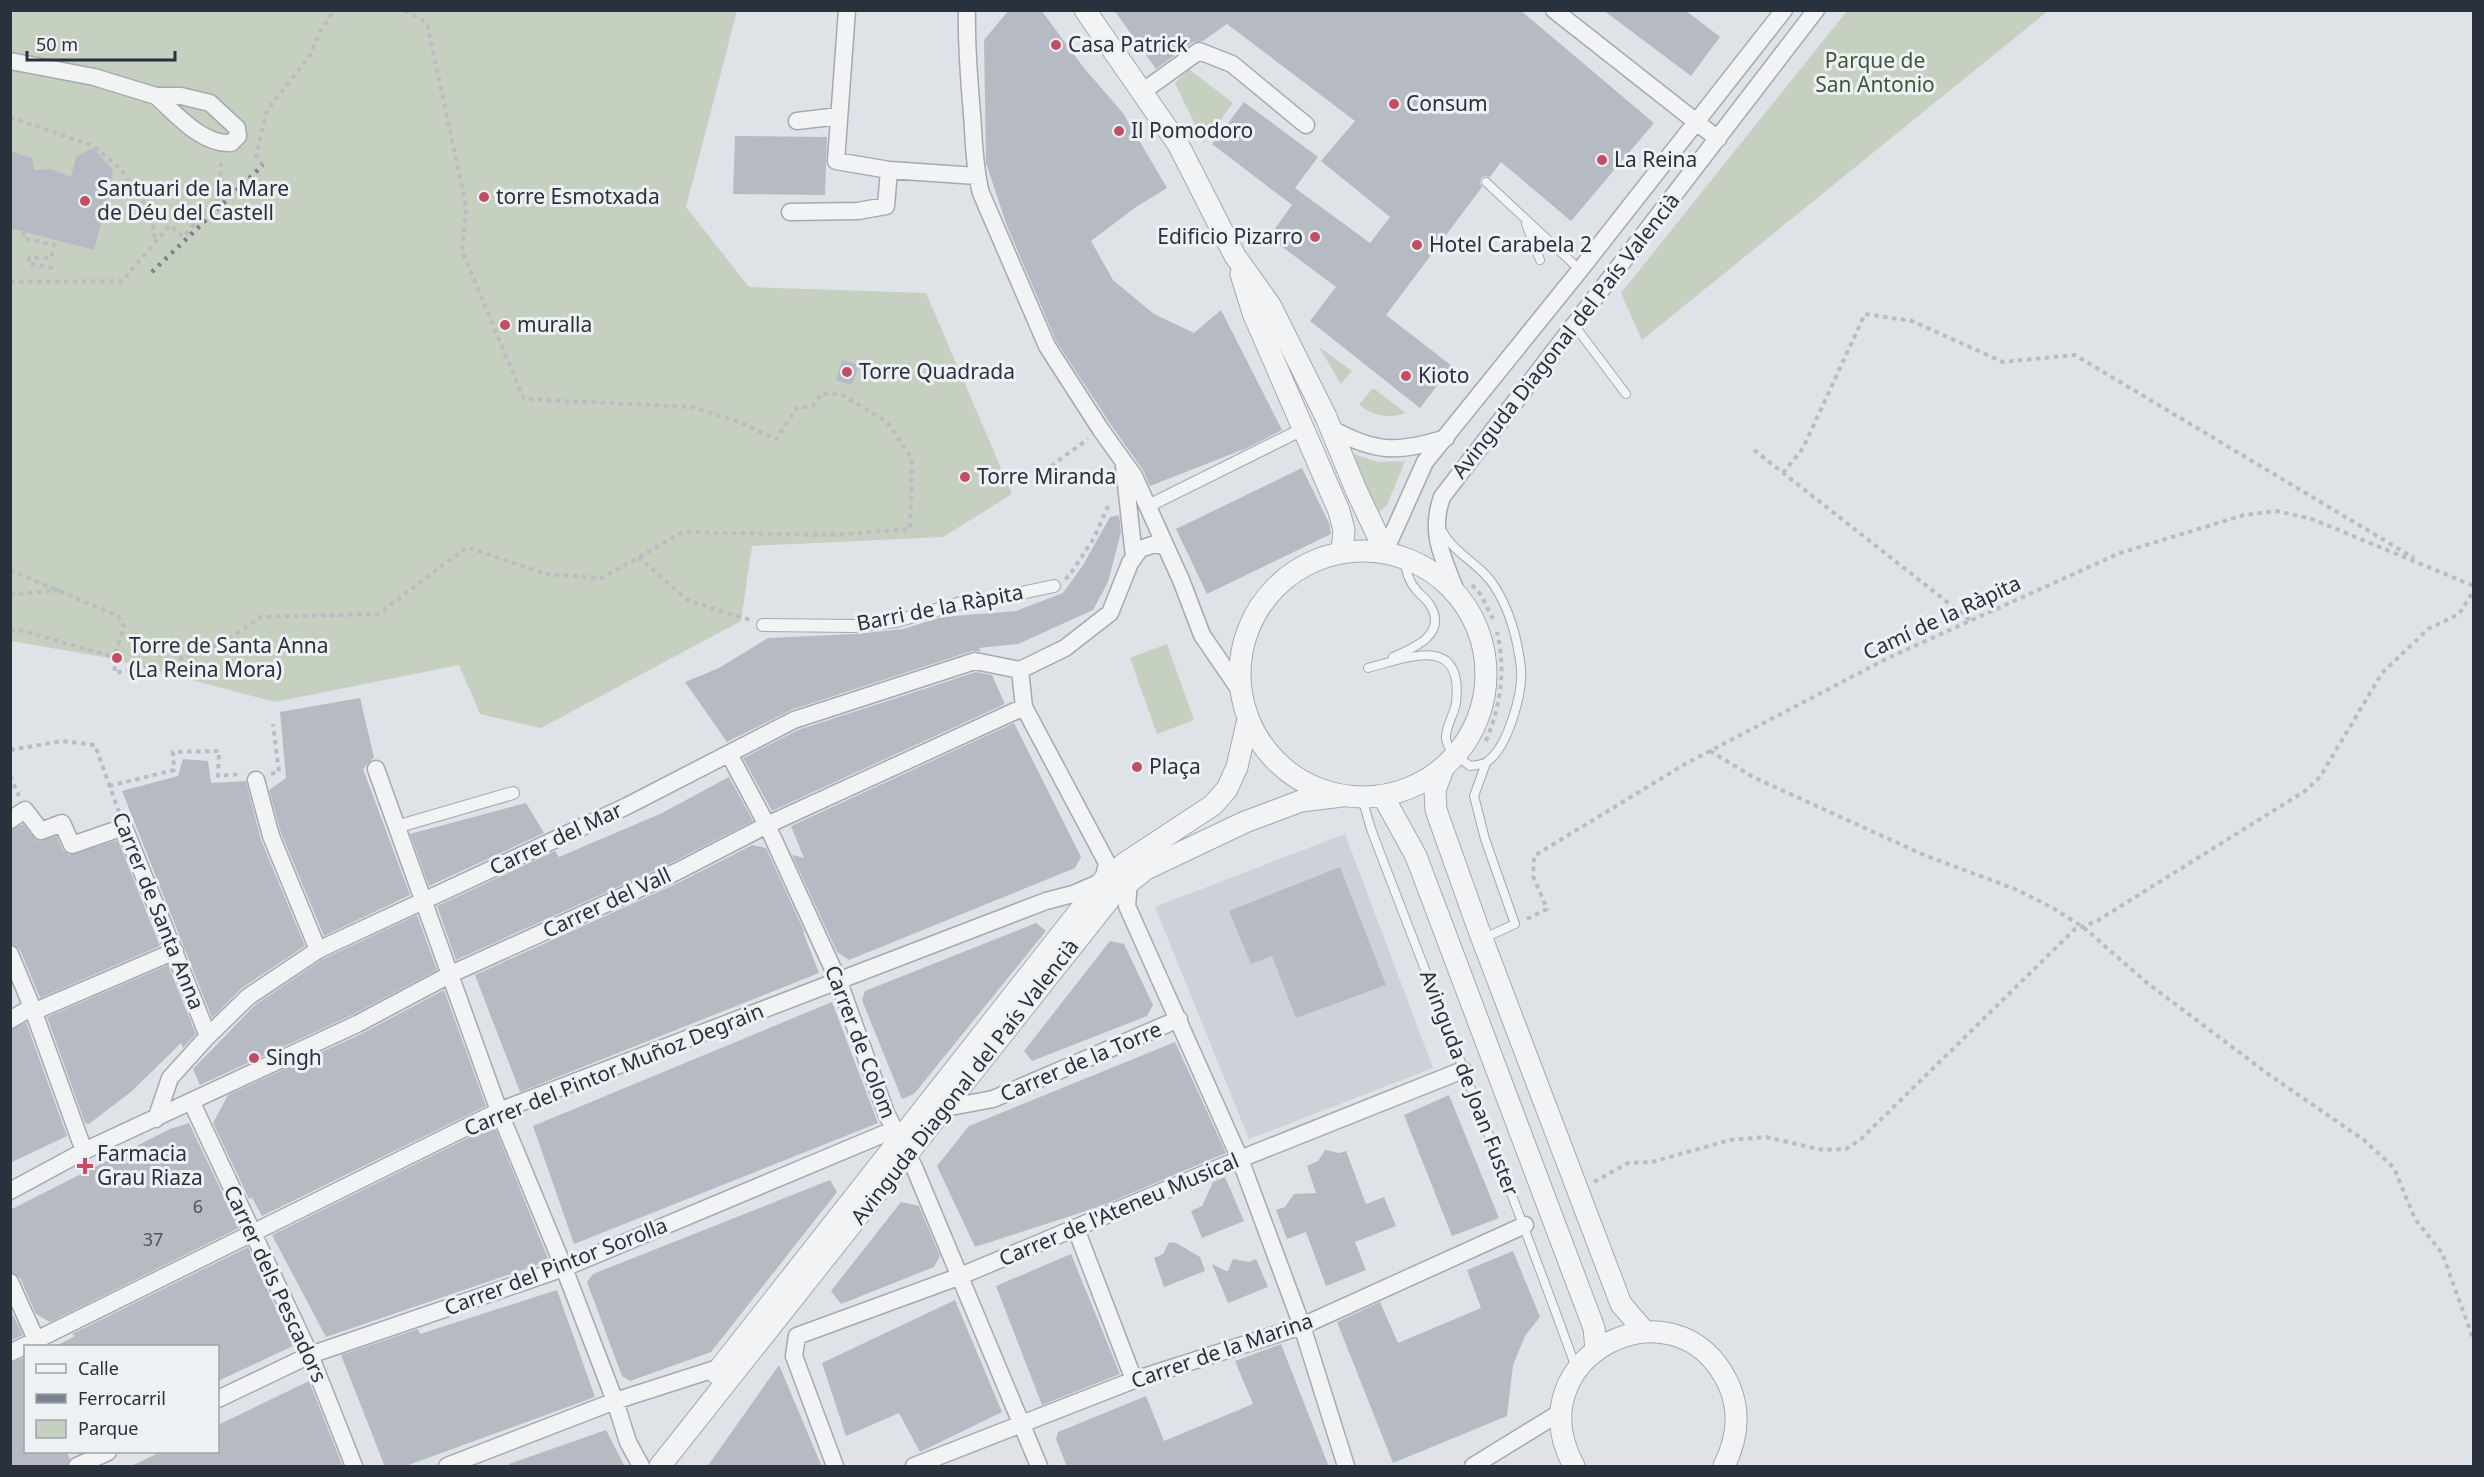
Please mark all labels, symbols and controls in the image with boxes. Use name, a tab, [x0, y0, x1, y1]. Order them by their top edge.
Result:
scale bar	[27, 24, 176, 62]
place label: Casa Patrick	[1068, 30, 1189, 58]
text: 50 m	[36, 32, 78, 56]
marker: Casa Patrick	[1049, 38, 1063, 52]
park label: Parque de San Antonio	[1815, 46, 1935, 98]
place label: Consum	[1406, 89, 1488, 117]
marker: Consum	[1387, 97, 1401, 111]
place label: Il Pomodoro	[1131, 116, 1253, 144]
marker: Il Pomodoro	[1112, 124, 1126, 138]
place label: La Reina	[1614, 145, 1697, 173]
marker: La Reina	[1595, 153, 1609, 167]
place label: Santuari de la Mare de Déu del Castell	[97, 174, 289, 226]
place label: torre Esmotxada	[496, 182, 660, 210]
street label: Avinguda Diagonal del País Valencià	[1445, 187, 1685, 484]
marker: torre Esmotxada	[477, 190, 491, 204]
marker: Santuari de la Mare de Déu del Castell	[78, 194, 92, 208]
place label: Edificio Pizarro	[1157, 222, 1303, 250]
marker: Edificio Pizarro	[1308, 230, 1322, 244]
place label: Hotel Carabela 2	[1429, 230, 1592, 258]
marker: Hotel Carabela 2	[1410, 238, 1424, 252]
place label: muralla	[517, 310, 592, 338]
marker: muralla	[498, 318, 512, 332]
place label: Torre Quadrada	[859, 357, 1015, 385]
place label: Kioto	[1418, 361, 1469, 389]
marker: Torre Quadrada	[840, 365, 854, 379]
marker: Kioto	[1399, 369, 1413, 383]
place label: Torre Miranda	[977, 462, 1116, 490]
marker: Torre Miranda	[958, 470, 972, 484]
street label: Camí de la Ràpita	[1858, 568, 2025, 666]
street label: Barri de la Ràpita	[854, 577, 1025, 637]
place label: Torre de Santa Anna (La Reina Mora)	[129, 631, 329, 683]
marker: Torre de Santa Anna (La Reina Mora)	[110, 651, 124, 665]
place label: Plaça	[1149, 752, 1201, 780]
marker: Plaça	[1130, 760, 1144, 774]
street label: Carrer del Mar	[485, 795, 627, 881]
street label: Carrer de Santa Anna	[107, 808, 211, 1013]
street label: Carrer del Vall	[538, 860, 675, 944]
street label: Avinguda Diagonal del País Valencià	[844, 933, 1084, 1230]
street label: Carrer de Colom	[819, 961, 903, 1122]
street label: Avinguda de Joan Fuster	[1414, 966, 1526, 1200]
street label: Carrer del Pintor Muñoz Degrain	[460, 996, 767, 1142]
street label: Carrer de la Torre	[996, 1014, 1165, 1108]
place label: Singh	[266, 1043, 322, 1071]
marker: Singh	[247, 1051, 261, 1065]
place label: Farmacia Grau Riaza	[97, 1139, 203, 1191]
street label: Carrer de l'Ateneu Musical	[995, 1146, 1243, 1272]
marker: Farmacia Grau Riaza	[78, 1159, 92, 1173]
street label: Carrer dels Pescadors	[218, 1180, 334, 1387]
house number: 6	[193, 1194, 203, 1218]
street label: Carrer del Pintor Sorolla	[440, 1211, 671, 1322]
house number: 37	[143, 1227, 163, 1251]
street label: Carrer de la Marina	[1127, 1306, 1316, 1394]
legend	[24, 1345, 219, 1453]
text: Calle	[78, 1356, 119, 1380]
text: Ferrocarril	[78, 1386, 166, 1410]
text: Parque	[78, 1416, 138, 1440]

